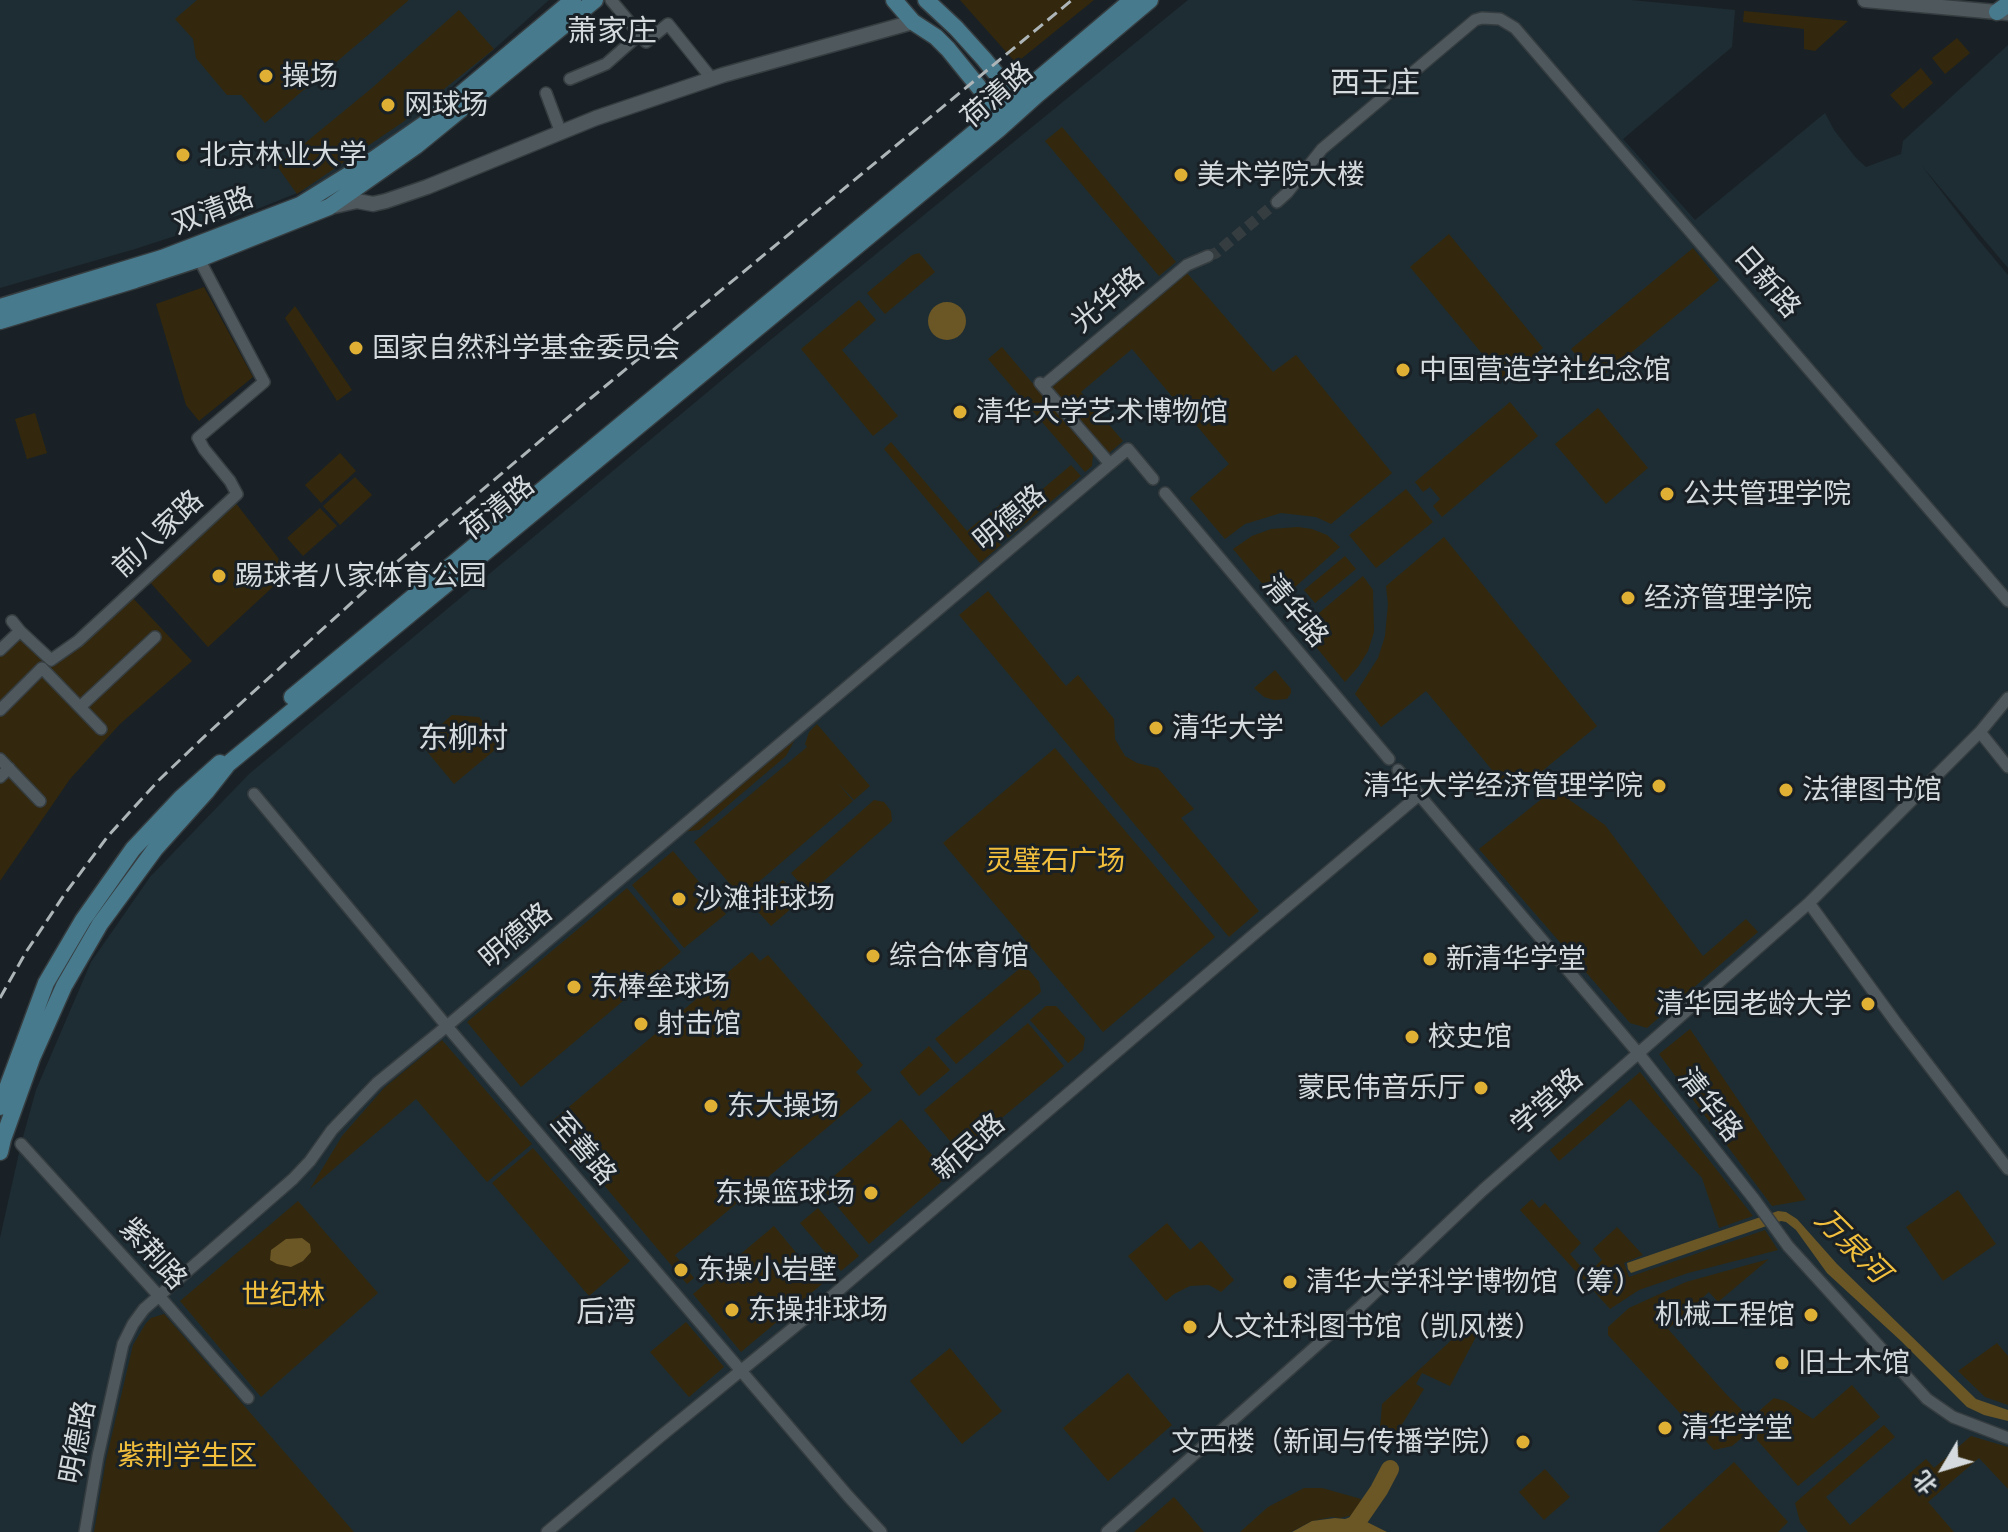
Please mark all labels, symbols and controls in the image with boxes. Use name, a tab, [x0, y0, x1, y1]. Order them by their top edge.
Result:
district label: 萧家庄	[567, 14, 657, 50]
street label: 荷清路	[954, 55, 1040, 135]
place label: 操场	[282, 59, 338, 93]
district label: 西王庄	[1330, 66, 1420, 102]
marker: 操场	[257, 67, 275, 85]
place label: 网球场	[404, 88, 488, 122]
marker: 网球场	[379, 96, 397, 114]
place label: 北京林业大学	[199, 138, 367, 172]
marker: 北京林业大学	[174, 146, 192, 164]
place label: 美术学院大楼	[1197, 158, 1365, 192]
marker: 美术学院大楼	[1172, 166, 1190, 184]
street label: 双清路	[168, 180, 258, 242]
street label: 日新路	[1727, 239, 1807, 325]
street label: 光华路	[1065, 260, 1151, 340]
place label: 国家自然科学基金委员会	[372, 331, 680, 365]
marker: 国家自然科学基金委员会	[347, 339, 365, 357]
place label: 中国营造学社纪念馆	[1419, 353, 1671, 387]
marker: 中国营造学社纪念馆	[1394, 361, 1412, 379]
place label: 清华大学艺术博物馆	[976, 395, 1228, 429]
marker: 清华大学艺术博物馆	[951, 403, 969, 421]
street label: 荷清路	[455, 469, 541, 547]
place label: 公共管理学院	[1683, 477, 1851, 511]
street label: 明德路	[967, 478, 1053, 558]
street label: 前八家路	[106, 484, 210, 584]
marker: 公共管理学院	[1658, 485, 1676, 503]
place label: 踢球者八家体育公园	[235, 559, 487, 593]
marker: 踢球者八家体育公园	[210, 567, 228, 585]
street label: 清华路	[1255, 568, 1335, 654]
place label: 经济管理学院	[1644, 581, 1812, 615]
marker: 经济管理学院	[1619, 589, 1637, 607]
place label: 清华大学	[1172, 711, 1284, 745]
marker: 清华大学	[1147, 719, 1165, 737]
district label: 东柳村	[418, 721, 508, 757]
place label: 清华大学经济管理学院	[1363, 769, 1643, 803]
place label: 法律图书馆	[1802, 773, 1942, 807]
marker: 清华大学经济管理学院	[1650, 777, 1668, 795]
marker: 法律图书馆	[1777, 781, 1795, 799]
park label: 灵璧石广场	[985, 844, 1125, 878]
place label: 沙滩排球场	[695, 882, 835, 916]
marker: 沙滩排球场	[670, 890, 688, 908]
street label: 明德路	[473, 896, 559, 976]
place label: 综合体育馆	[889, 939, 1029, 973]
place label: 新清华学堂	[1446, 942, 1586, 976]
marker: 综合体育馆	[864, 947, 882, 965]
marker: 新清华学堂	[1421, 950, 1439, 968]
place label: 东棒垒球场	[590, 970, 730, 1004]
marker: 东棒垒球场	[565, 978, 583, 996]
place label: 清华园老龄大学	[1656, 987, 1852, 1021]
marker: 清华园老龄大学	[1859, 995, 1877, 1013]
place label: 射击馆	[657, 1007, 741, 1041]
marker: 射击馆	[632, 1015, 650, 1033]
place label: 校史馆	[1428, 1020, 1512, 1054]
marker: 校史馆	[1403, 1028, 1421, 1046]
street label: 学堂路	[1504, 1062, 1590, 1142]
street label: 清华路	[1671, 1062, 1749, 1148]
place label: 蒙民伟音乐厅	[1297, 1071, 1465, 1105]
marker: 蒙民伟音乐厅	[1472, 1079, 1490, 1097]
place label: 东大操场	[727, 1089, 839, 1123]
marker: 东大操场	[702, 1097, 720, 1115]
street label: 至善路	[543, 1106, 623, 1192]
street label: 新民路	[926, 1107, 1012, 1187]
place label: 东操篮球场	[715, 1176, 855, 1210]
marker: 东操篮球场	[862, 1184, 880, 1202]
water label: 万泉河	[1807, 1201, 1897, 1291]
street label: 紫荆路	[112, 1212, 194, 1296]
place label: 东操小岩壁	[697, 1253, 837, 1287]
marker: 东操小岩壁	[672, 1261, 690, 1279]
place label: 清华大学科学博物馆（筹）	[1306, 1265, 1642, 1299]
marker: 清华大学科学博物馆（筹）	[1281, 1273, 1299, 1291]
park label: 世纪林	[241, 1278, 325, 1312]
place label: 东操排球场	[748, 1293, 888, 1327]
district label: 后湾	[576, 1295, 636, 1331]
place label: 机械工程馆	[1655, 1298, 1795, 1332]
marker: 东操排球场	[723, 1301, 741, 1319]
marker: 机械工程馆	[1802, 1306, 1820, 1324]
place label: 人文社科图书馆（凯风楼）	[1206, 1310, 1542, 1344]
marker: 人文社科图书馆（凯风楼）	[1181, 1318, 1199, 1336]
place label: 旧土木馆	[1798, 1346, 1910, 1380]
marker: 旧土木馆	[1773, 1354, 1791, 1372]
street label: 明德路	[53, 1398, 103, 1486]
place label: 清华学堂	[1681, 1411, 1793, 1445]
marker: 清华学堂	[1656, 1419, 1674, 1437]
place label: 文西楼（新闻与传播学院）	[1171, 1425, 1507, 1459]
north arrow	[1904, 1428, 1984, 1508]
marker: 文西楼（新闻与传播学院）	[1514, 1433, 1532, 1451]
park label: 紫荆学生区	[117, 1439, 257, 1473]
text: 北	[1908, 1466, 1942, 1499]

